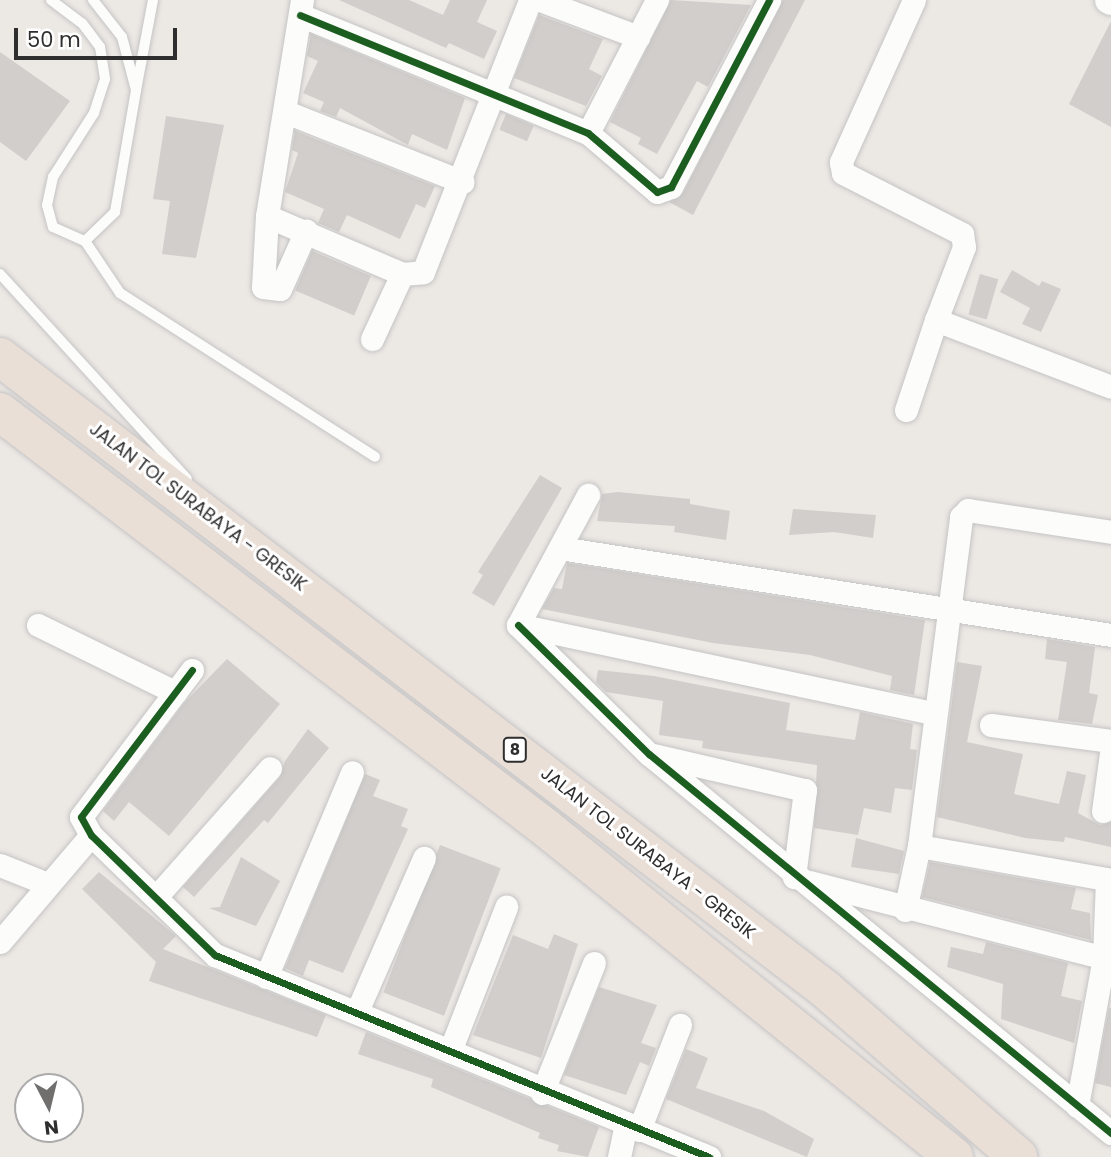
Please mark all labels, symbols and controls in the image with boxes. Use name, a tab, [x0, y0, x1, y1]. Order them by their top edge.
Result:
scale bar	[18, 14, 180, 58]
text: 50 m	[27, 25, 81, 54]
street label: JALAN TOL SURABAYA - GRESIK	[85, 418, 311, 596]
road number: 8	[503, 737, 527, 762]
street label: JALAN TOL SURABAYA - GRESIK	[536, 762, 760, 944]
north arrow	[14, 1073, 84, 1143]
text: N	[43, 1113, 60, 1142]

